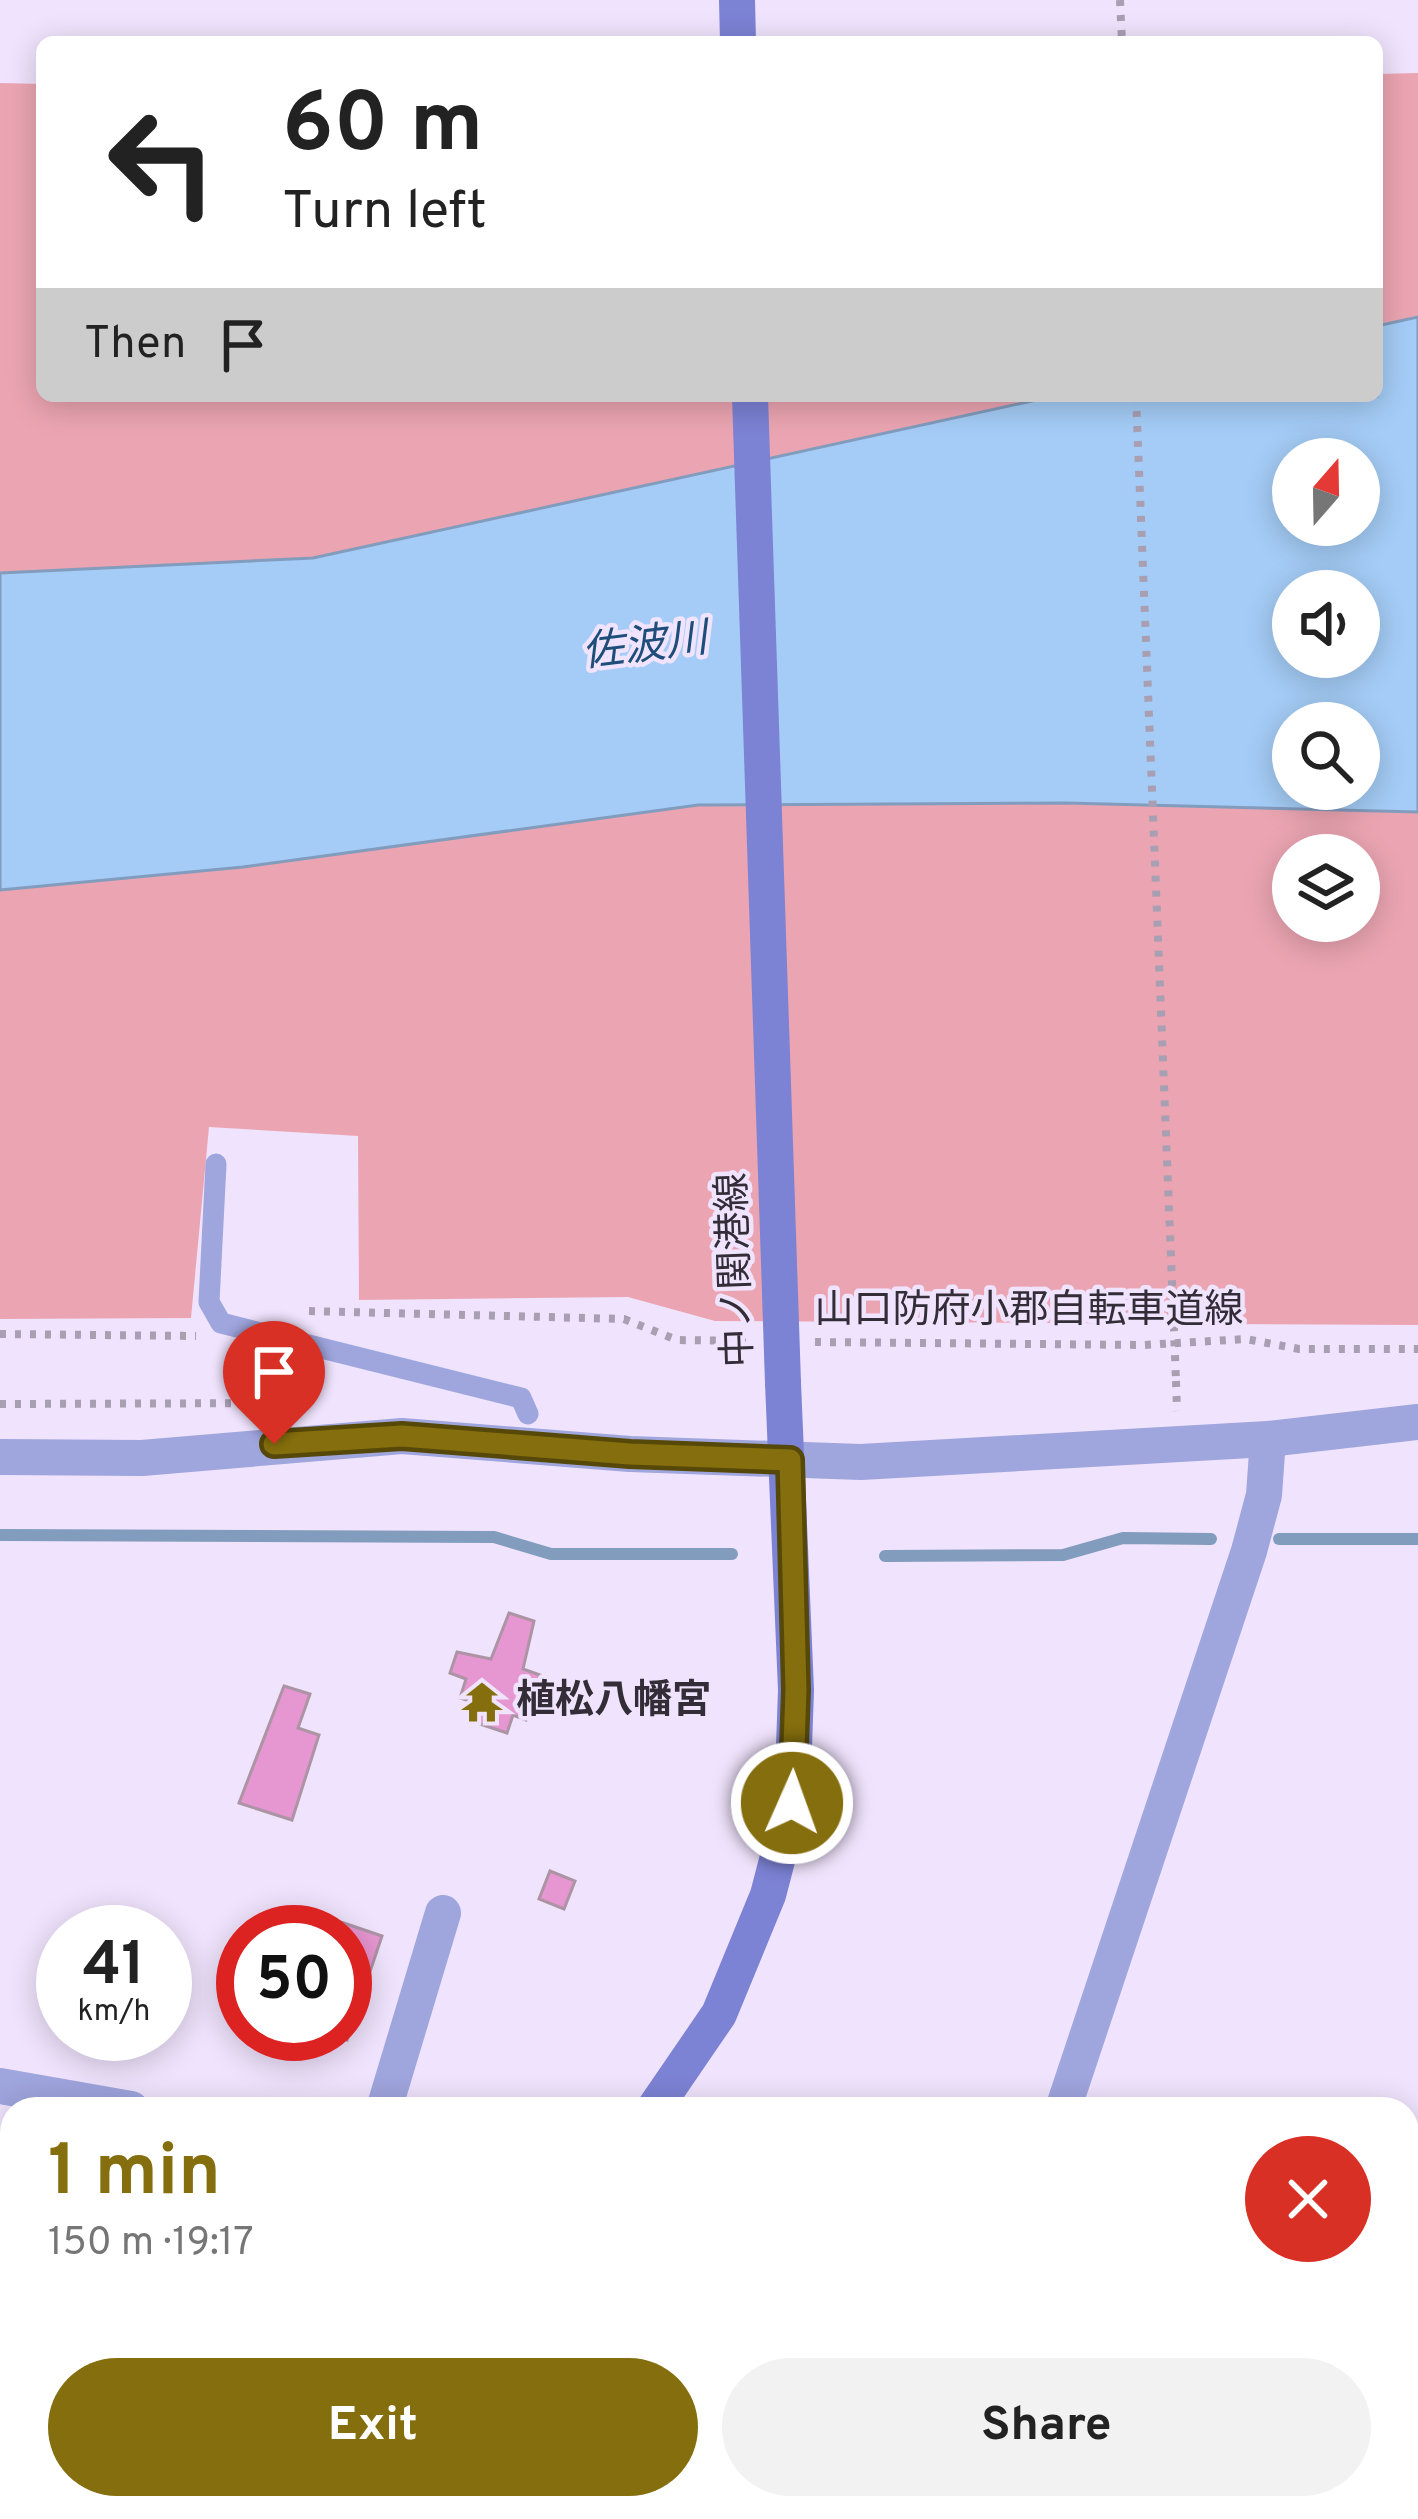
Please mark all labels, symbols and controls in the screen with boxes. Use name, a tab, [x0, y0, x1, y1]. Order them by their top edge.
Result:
text: 60 m	[282, 75, 483, 181]
icon: left	[84, 84, 240, 240]
text: Turn left	[282, 179, 487, 248]
icon: arrive	[210, 312, 276, 378]
text: Then	[84, 317, 186, 374]
north arrow	[1272, 438, 1380, 546]
map controls	[1272, 438, 1380, 942]
button: sound	[1272, 570, 1380, 678]
water label: 佐波川	[579, 614, 715, 682]
button: search	[1272, 702, 1380, 810]
button: layers	[1272, 834, 1380, 942]
street label: 中ノ関港線	[710, 1172, 766, 1368]
street label: 山口防府小郡自転車道線	[814, 1288, 1244, 1337]
pin	[223, 1321, 325, 1444]
icon: arrive	[241, 1339, 307, 1405]
place label: 植松八幡宮	[516, 1678, 711, 1727]
temple icon: 植松八幡宮	[459, 1679, 505, 1725]
position arrow	[729, 1740, 855, 1866]
speed limit sign: 50	[216, 1905, 372, 2061]
text: 41	[83, 1930, 145, 2006]
text: km/h	[78, 1994, 150, 2031]
text: 1 min	[48, 2129, 221, 2221]
button: close	[1245, 2136, 1371, 2262]
text: 150 m · 19:17	[48, 2220, 254, 2269]
button: Exit	[48, 2358, 698, 2496]
button: Share	[722, 2358, 1371, 2496]

